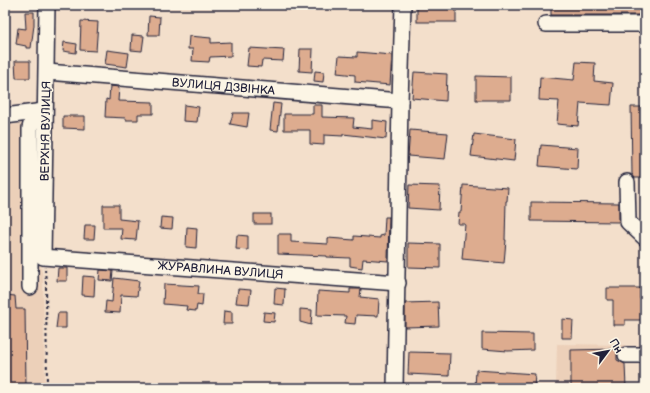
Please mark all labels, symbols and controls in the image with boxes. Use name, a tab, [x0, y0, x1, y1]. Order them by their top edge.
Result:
street label: ВУЛИЦЯ ДЗВІНКА	[171, 75, 276, 98]
street label: ВЕРХНЯ ВУЛИЦЯ	[38, 81, 54, 181]
street label: ЖУРАВЛИНА ВУЛИЦЯ	[157, 258, 284, 282]
north arrow	[588, 331, 628, 371]
text: Пн	[607, 336, 625, 356]

